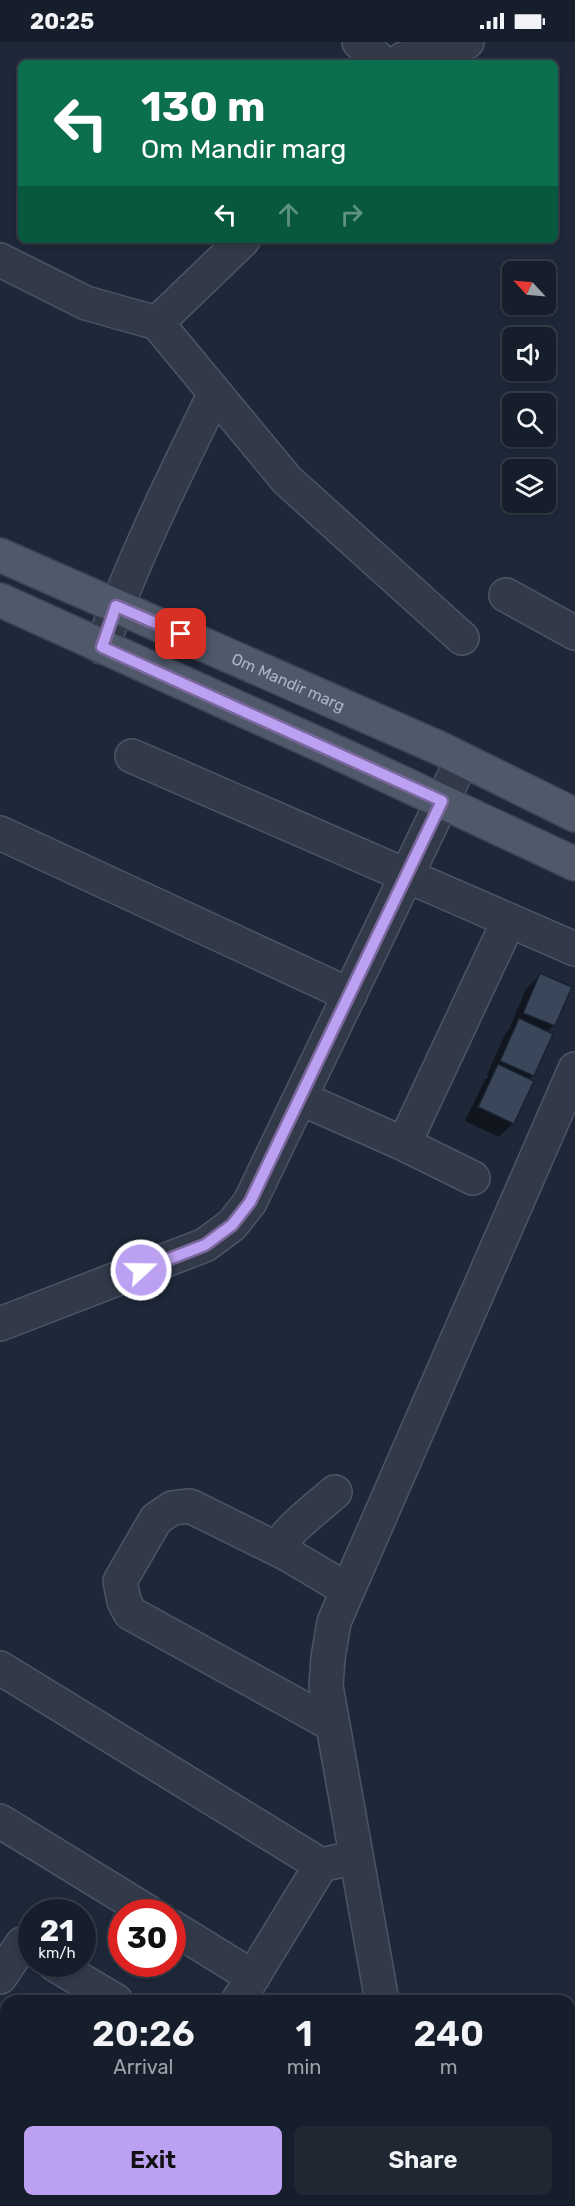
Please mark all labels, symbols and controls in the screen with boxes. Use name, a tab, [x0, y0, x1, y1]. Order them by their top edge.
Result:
text: 20:25	[30, 8, 94, 35]
text: 130 m	[141, 82, 266, 132]
icon: left	[42, 84, 120, 162]
text: Om Mandir marg	[141, 133, 346, 165]
icon: left	[209, 198, 242, 231]
icon: ahead	[272, 198, 305, 231]
icon: right	[335, 198, 368, 231]
north arrow	[502, 261, 556, 315]
map controls	[502, 261, 556, 513]
button: sound	[502, 327, 556, 381]
button: search	[502, 393, 556, 447]
button: layers	[502, 459, 556, 513]
pin	[155, 608, 206, 659]
icon: arrive	[164, 617, 197, 650]
street label: Om Mandir marg	[229, 649, 348, 715]
position arrow	[109, 1238, 173, 1302]
speed limit sign: 30	[108, 1899, 186, 1977]
text: 21	[40, 1913, 74, 1949]
text: km/h	[38, 1944, 76, 1962]
text: 20:26	[92, 2012, 195, 2055]
text: 1	[295, 2012, 313, 2055]
text: 240	[413, 2012, 484, 2055]
text: Arrival	[113, 2055, 173, 2079]
text: min	[287, 2055, 321, 2079]
text: m	[440, 2055, 458, 2079]
button: Exit	[24, 2126, 282, 2195]
button: Share	[294, 2126, 552, 2195]

